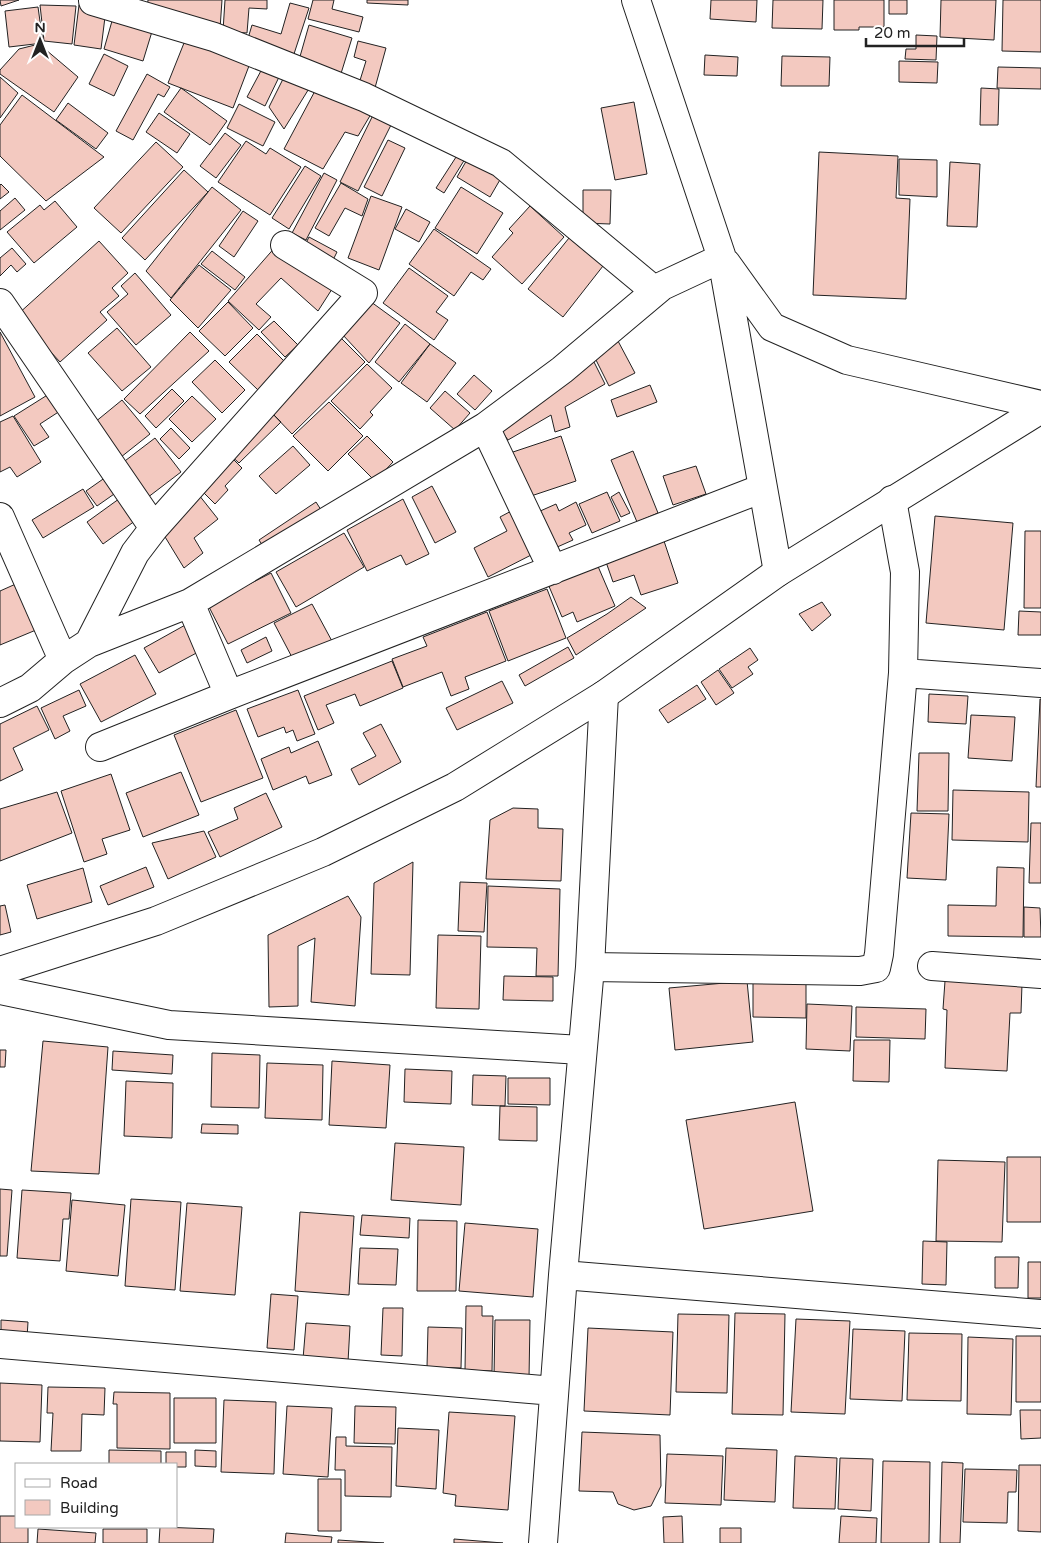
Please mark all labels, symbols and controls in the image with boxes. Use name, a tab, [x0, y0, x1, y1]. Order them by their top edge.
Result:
north arrow	[15, 15, 65, 65]
scale bar	[866, 15, 964, 47]
text: N	[34, 19, 46, 36]
text: 20 m	[874, 24, 911, 42]
legend	[15, 1463, 178, 1528]
text: Road	[60, 1474, 98, 1492]
text: Building	[60, 1499, 119, 1517]

